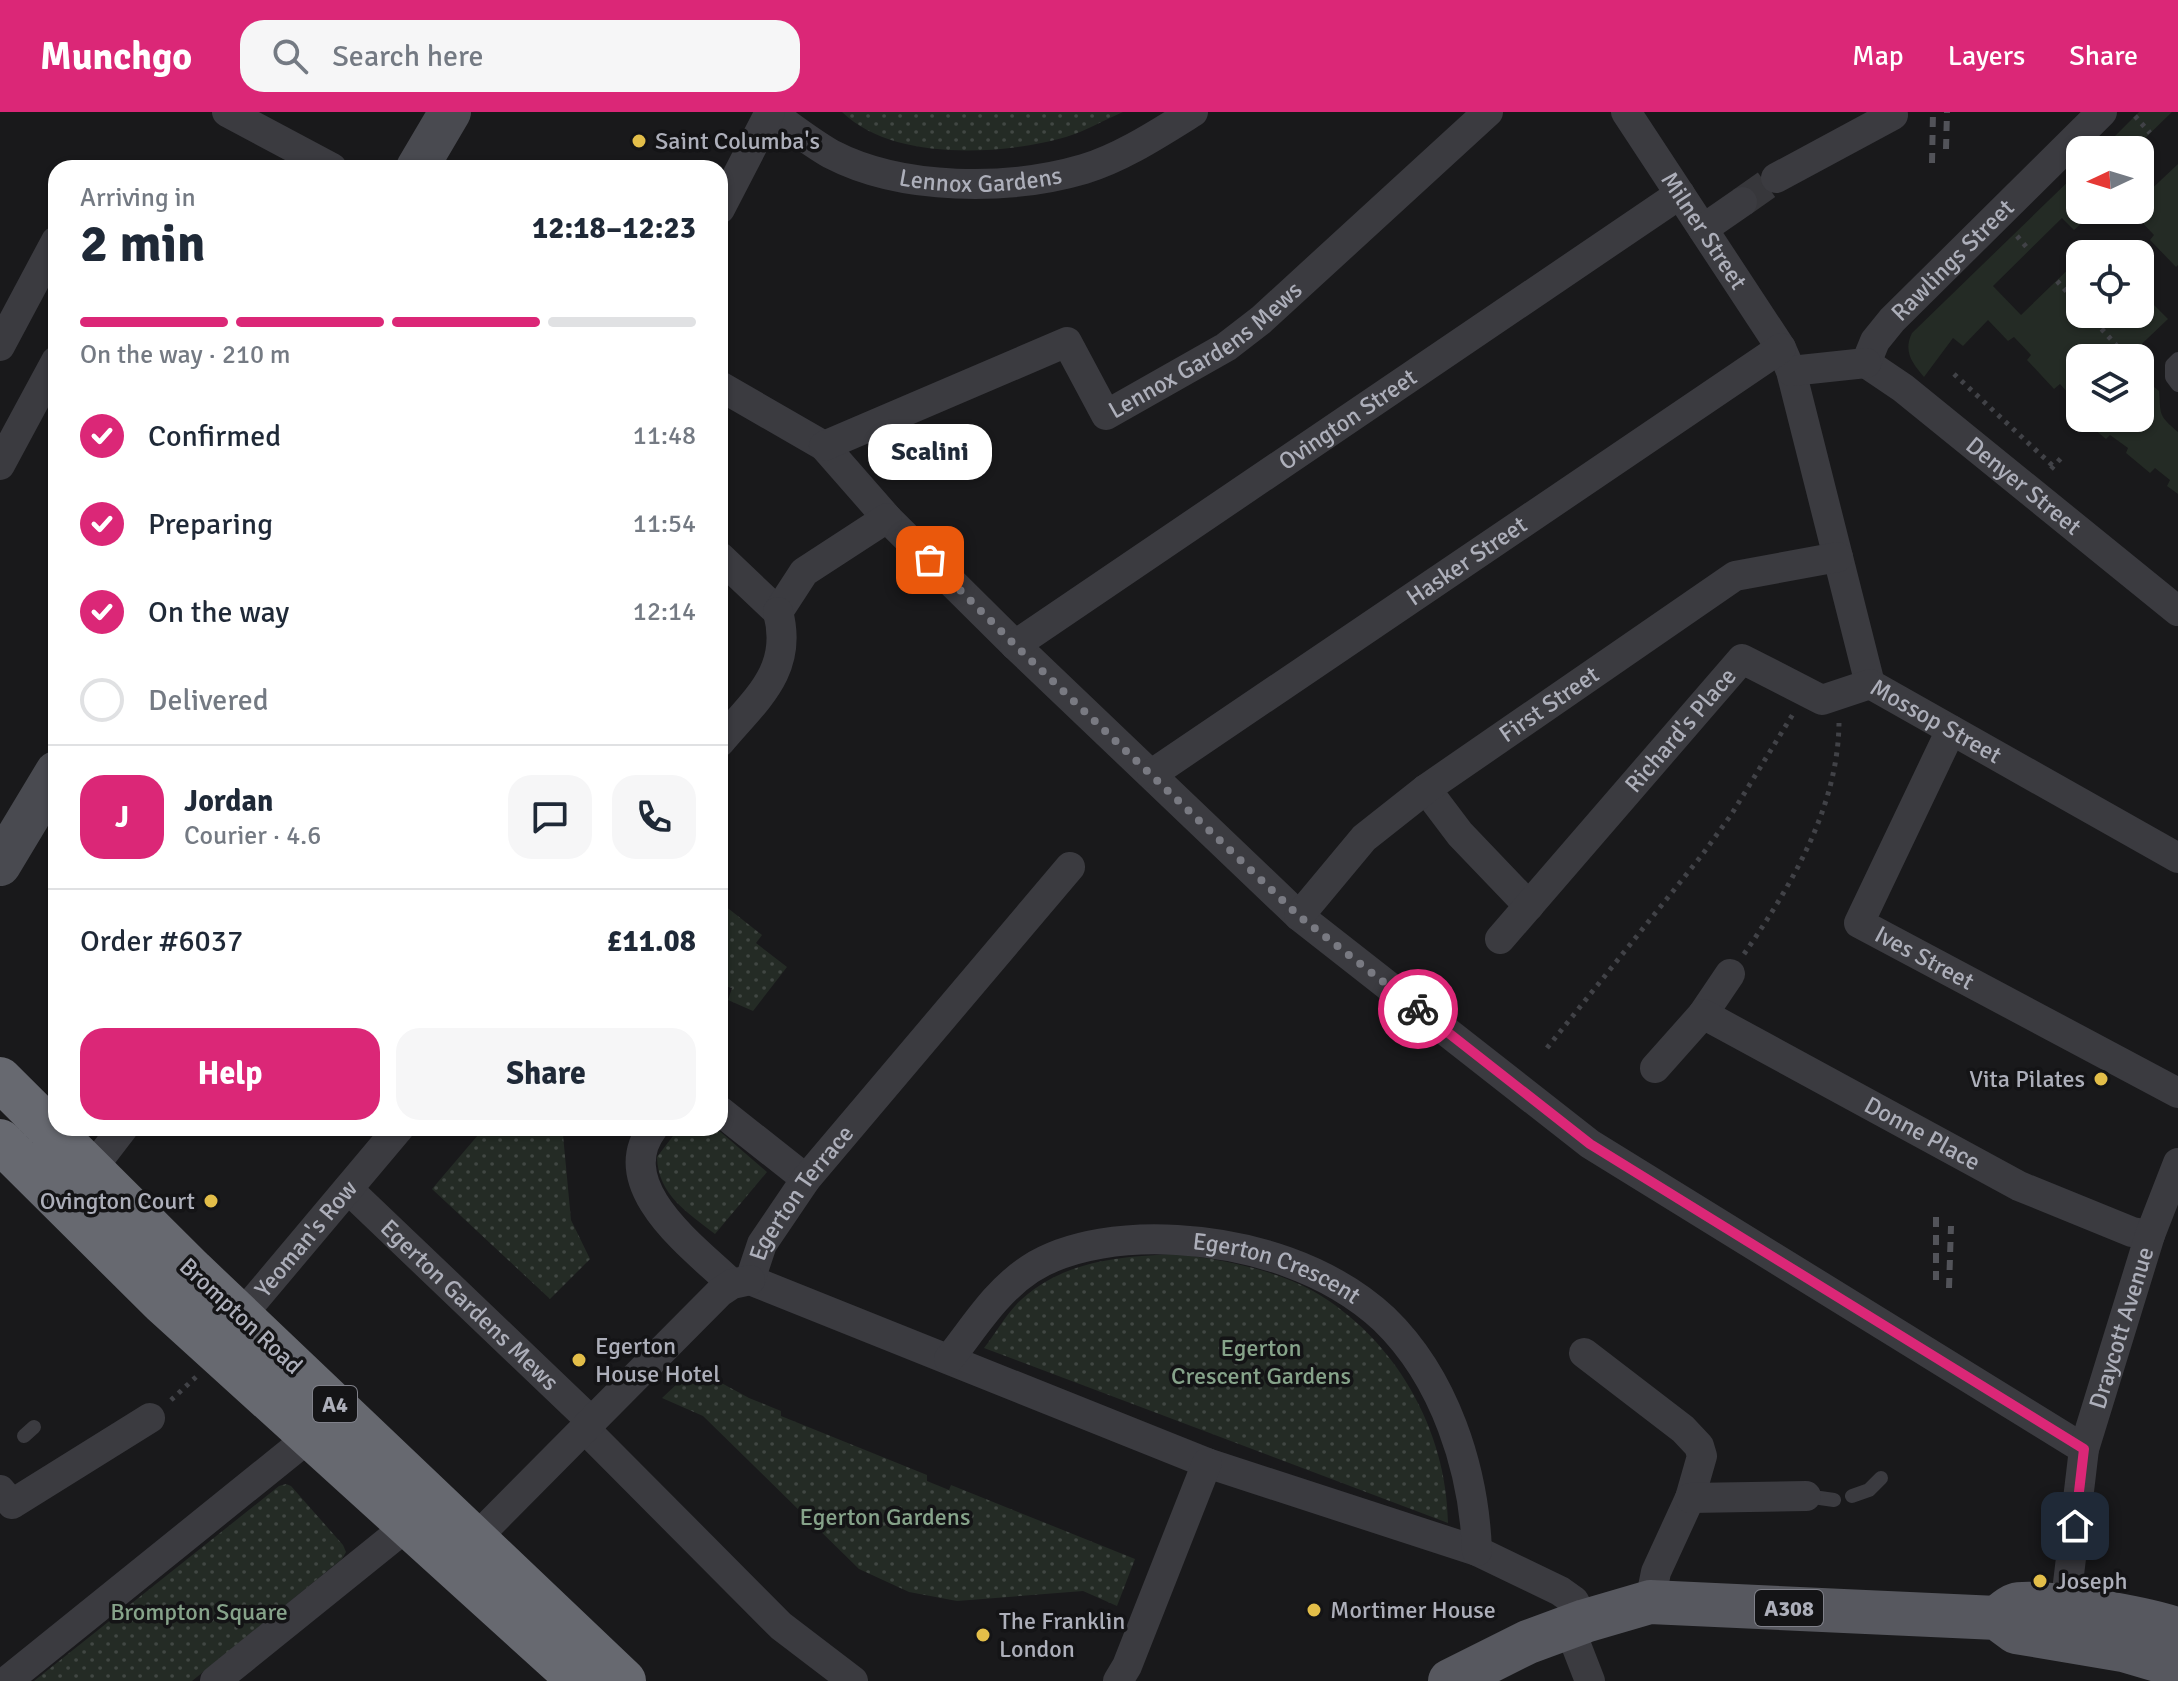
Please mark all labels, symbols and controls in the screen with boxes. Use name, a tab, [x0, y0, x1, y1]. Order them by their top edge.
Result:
search box	[240, 20, 800, 92]
text: Munchgo	[40, 33, 192, 80]
icon: search	[268, 34, 312, 78]
text: Search here	[332, 38, 483, 75]
text: Map	[1852, 39, 1904, 73]
text: Layers	[1948, 39, 2025, 73]
text: Share	[2069, 39, 2138, 73]
place label: Saint Columba's	[655, 126, 820, 156]
marker: Saint Columba's	[630, 132, 648, 150]
north arrow	[2066, 136, 2154, 224]
map controls	[2066, 136, 2154, 432]
street label: Lennox Gardens	[897, 160, 1064, 199]
street label: Milner Street	[1654, 166, 1753, 295]
text: Arriving in	[80, 182, 196, 214]
street label: Rawlings Street	[1885, 193, 2020, 327]
text: 12:18–12:23	[532, 210, 696, 247]
text: 2 min	[80, 212, 206, 276]
button: locate	[2066, 240, 2154, 328]
street label: Lennox Gardens Mews	[1103, 275, 1308, 425]
text: On the way · 210 m	[80, 339, 290, 371]
button: layers	[2066, 344, 2154, 432]
street label: Ovington Street	[1273, 362, 1422, 477]
icon: check	[80, 414, 124, 458]
text: Confirmed	[148, 418, 281, 455]
text: 11:48	[633, 420, 696, 452]
callout: Scalini	[868, 424, 992, 480]
street label: Denyer Street	[1960, 430, 2087, 542]
text: Scalini	[891, 436, 969, 468]
icon: check	[80, 502, 124, 546]
text: Preparing	[148, 506, 273, 543]
text: 11:54	[633, 508, 696, 540]
street label: Hasker Street	[1401, 509, 1533, 612]
pin	[896, 526, 964, 594]
icon: bag	[908, 538, 952, 582]
icon: check	[80, 590, 124, 634]
text: On the way	[148, 594, 289, 631]
text: 12:14	[633, 596, 696, 628]
street label: First Street	[1493, 659, 1605, 749]
street label: Richard's Place	[1618, 662, 1743, 799]
street label: Mossop Street	[1865, 672, 2007, 770]
text: Delivered	[148, 682, 269, 719]
button: chat	[508, 775, 592, 859]
button: phone	[612, 775, 696, 859]
text: Jordan	[184, 783, 273, 820]
text: J	[115, 799, 129, 836]
text: Courier · 4.6	[184, 820, 321, 852]
street label: Ives Street	[1870, 919, 1979, 997]
text: Order #6037	[80, 923, 243, 960]
text: £11.08	[606, 923, 696, 960]
courier	[1378, 969, 1458, 1049]
icon: bike	[1396, 987, 1440, 1031]
button: Help	[80, 1028, 380, 1120]
button: Share	[396, 1028, 696, 1120]
place label: Vita Pilates	[1969, 1064, 2085, 1094]
marker: Vita Pilates	[2092, 1070, 2110, 1088]
street label: Donne Place	[1859, 1090, 1986, 1177]
street label: Egerton Terrace	[743, 1119, 860, 1264]
street label: Yeoman's Row	[248, 1174, 364, 1303]
place label: Ovington Court	[40, 1186, 195, 1216]
marker: Ovington Court	[202, 1192, 220, 1210]
street label: Egerton Gardens Mews	[374, 1213, 565, 1397]
street label: Egerton Crescent	[1191, 1226, 1366, 1310]
street label: Draycott Avenue	[2082, 1243, 2160, 1412]
street label: Brompton Road	[173, 1251, 309, 1381]
place label: Egerton House Hotel	[595, 1331, 720, 1389]
park label: Egerton Crescent Gardens	[1171, 1333, 1351, 1391]
marker: Egerton House Hotel	[570, 1351, 588, 1369]
road number: A4	[313, 1386, 357, 1422]
pin	[2041, 1492, 2109, 1560]
park label: Egerton Gardens	[800, 1502, 970, 1532]
icon: home	[2053, 1504, 2097, 1548]
place label: Joseph	[2056, 1566, 2128, 1596]
marker: Joseph	[2031, 1572, 2049, 1590]
road number: A308	[1755, 1590, 1823, 1626]
place label: Mortimer House	[1330, 1595, 1496, 1625]
park label: Brompton Square	[110, 1597, 288, 1627]
marker: Mortimer House	[1305, 1601, 1323, 1619]
place label: The Franklin London	[999, 1606, 1125, 1664]
marker: The Franklin London	[974, 1626, 992, 1644]

